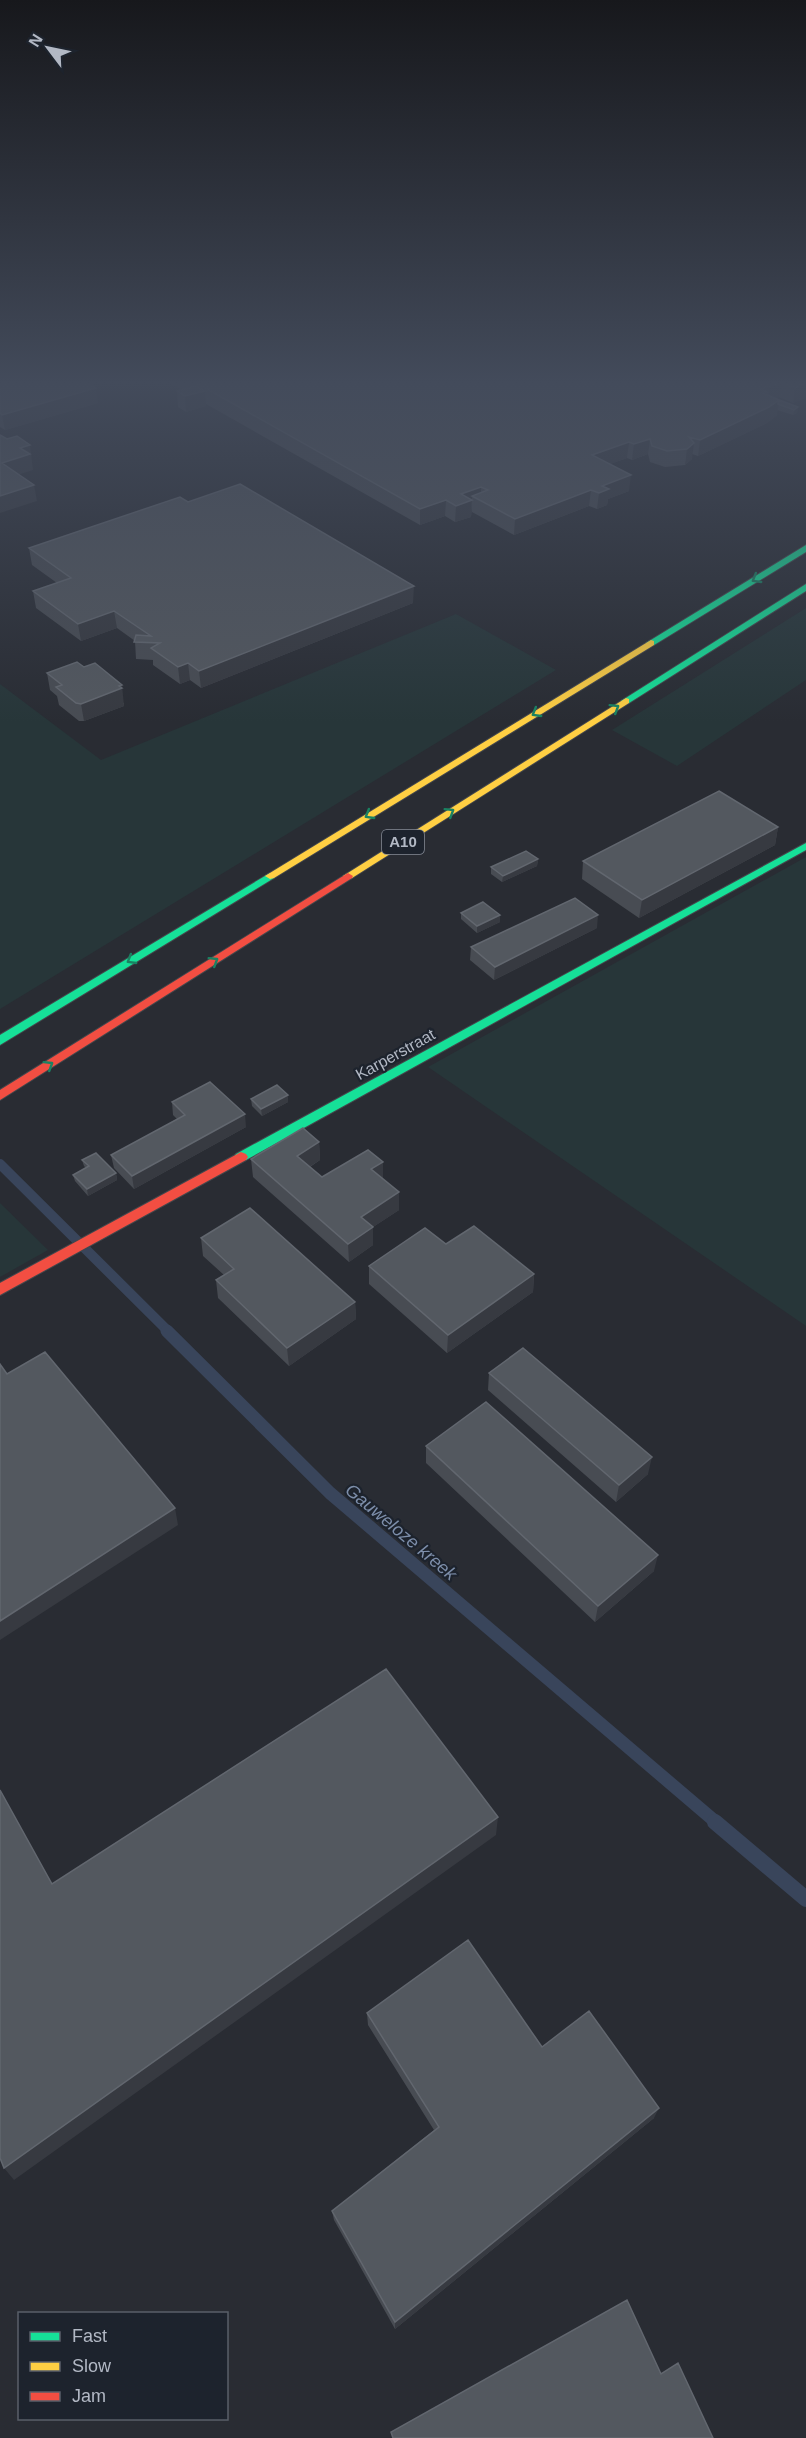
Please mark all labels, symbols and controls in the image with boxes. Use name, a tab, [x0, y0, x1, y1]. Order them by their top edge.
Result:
north arrow	[18, 18, 78, 78]
text: N	[25, 31, 46, 50]
one-way arrow	[752, 571, 762, 583]
one-way arrow	[609, 703, 619, 715]
one-way arrow	[532, 706, 542, 718]
one-way arrow	[365, 807, 376, 818]
one-way arrow	[444, 807, 454, 819]
road number: A10	[382, 830, 424, 854]
one-way arrow	[127, 953, 137, 965]
one-way arrow	[208, 957, 219, 968]
street label: Karperstraat	[353, 1025, 438, 1083]
one-way arrow	[43, 1061, 54, 1072]
water label: Gauweloze kreek	[341, 1480, 461, 1585]
legend	[18, 2312, 228, 2420]
text: Fast	[72, 2326, 107, 2346]
text: Slow	[72, 2356, 112, 2376]
text: Jam	[72, 2386, 106, 2406]

